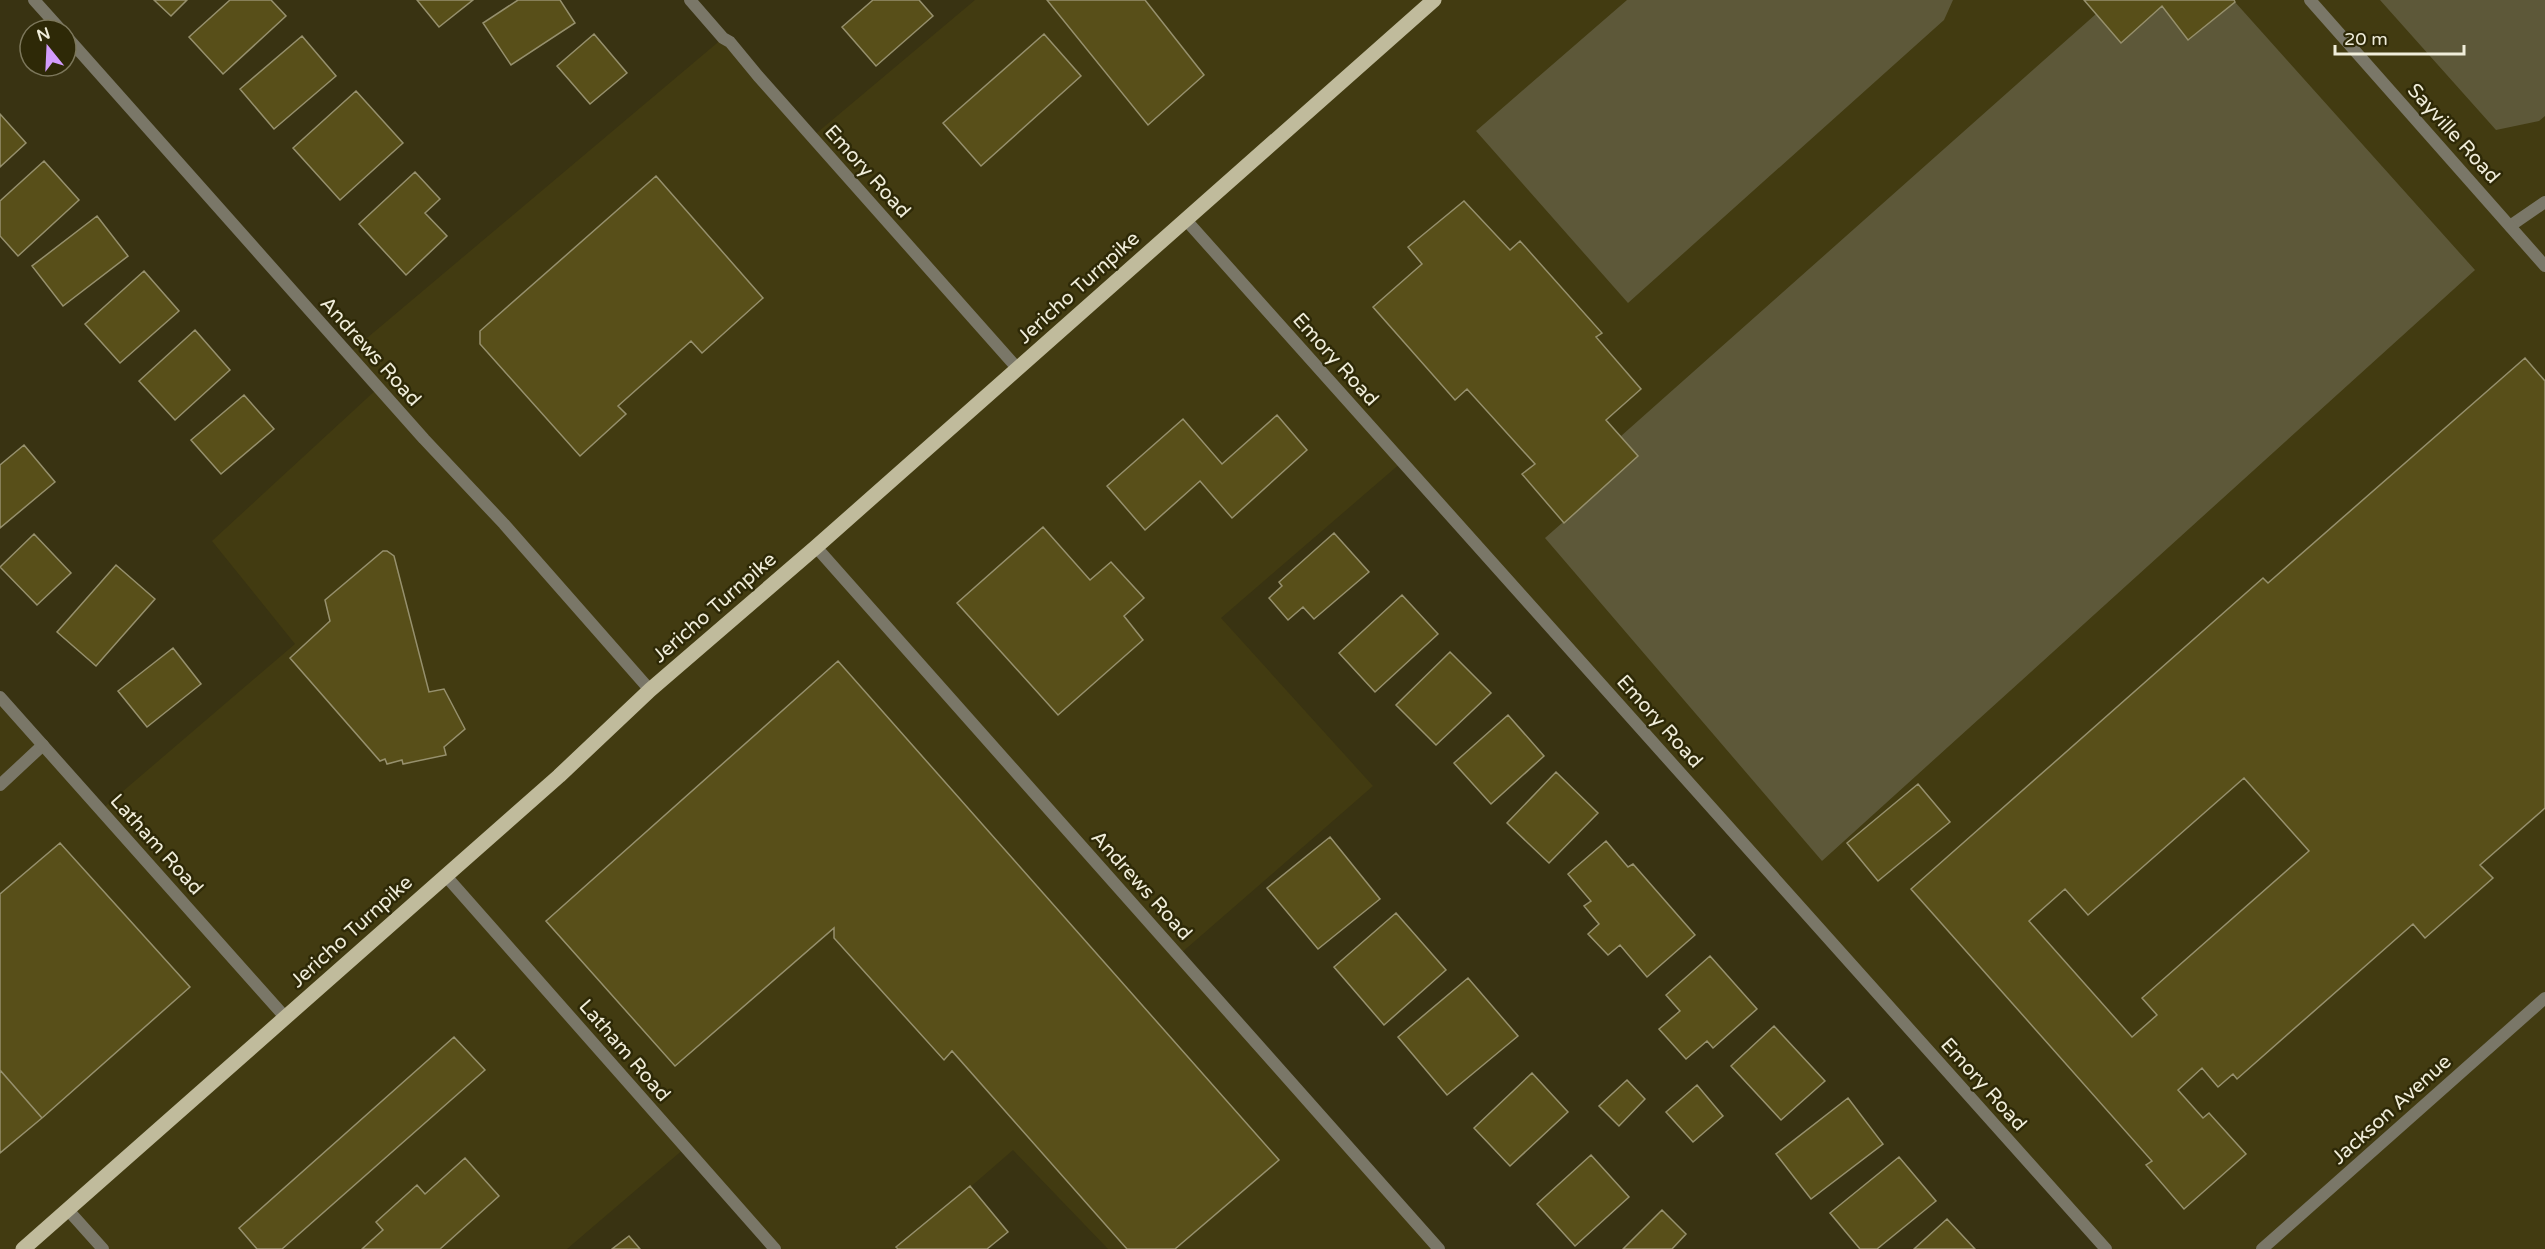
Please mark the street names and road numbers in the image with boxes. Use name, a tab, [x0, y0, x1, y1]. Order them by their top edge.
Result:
street label: Sayville Road	[2402, 79, 2504, 189]
street label: Emory Road	[819, 120, 915, 223]
street label: Jericho Turnpike	[1013, 227, 1145, 349]
street label: Andrews Road	[315, 292, 426, 411]
street label: Emory Road	[1287, 308, 1383, 411]
street label: Jericho Turnpike	[648, 547, 781, 668]
street label: Emory Road	[1611, 670, 1707, 773]
street label: Latham Road	[105, 789, 208, 900]
street label: Andrews Road	[1086, 826, 1197, 945]
street label: Jericho Turnpike	[286, 871, 418, 993]
street label: Latham Road	[573, 995, 675, 1107]
street label: Emory Road	[1935, 1033, 2031, 1136]
street label: Jackson Avenue	[2327, 1050, 2456, 1170]

